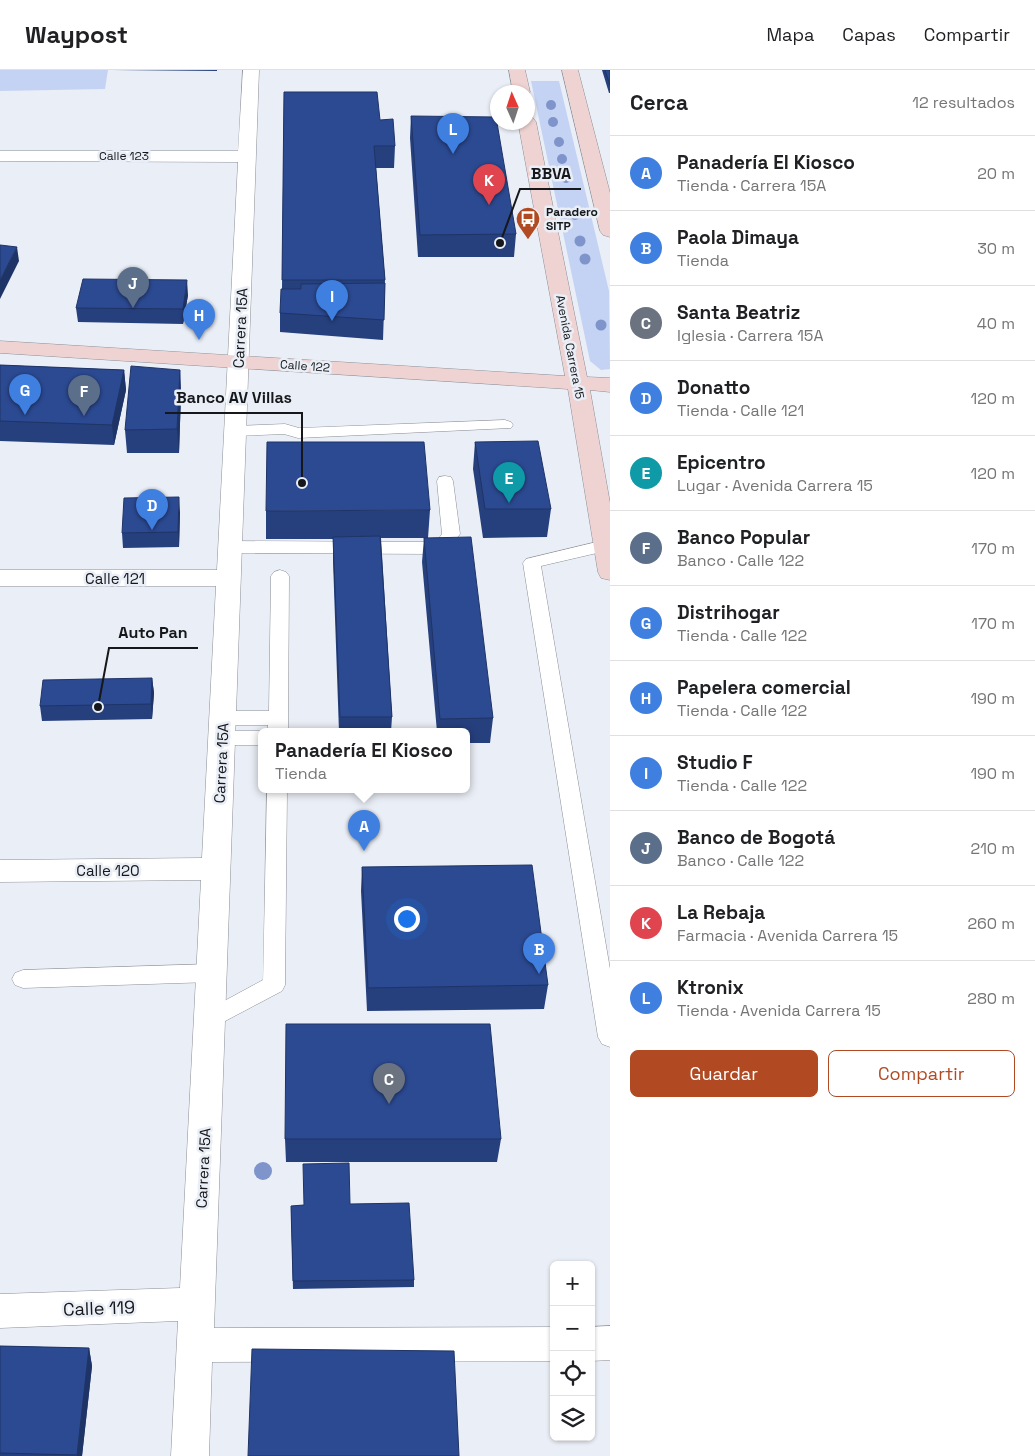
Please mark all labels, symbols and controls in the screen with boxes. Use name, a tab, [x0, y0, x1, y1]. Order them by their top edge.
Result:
text: Waypost	[25, 19, 128, 50]
text: Mapa	[766, 23, 814, 46]
text: Capas	[842, 23, 896, 46]
text: Compartir	[924, 23, 1010, 46]
north arrow	[490, 85, 535, 130]
text: Cerca	[630, 89, 688, 116]
text: 12 resultados	[912, 92, 1015, 113]
pin: L	[437, 113, 469, 154]
street label: Calle 123	[99, 148, 149, 164]
text: Panadería El Kiosco	[677, 150, 855, 175]
callout: BBVA	[520, 158, 581, 189]
text: BBVA	[531, 163, 571, 184]
text: A	[641, 163, 651, 184]
text: 20 m	[977, 163, 1015, 184]
pin: K	[473, 164, 505, 205]
text: Tienda · Carrera 15A	[677, 175, 826, 196]
place label: Paradero SITP	[546, 204, 598, 234]
bus stop icon: Paradero SITP	[515, 206, 541, 240]
text: Paola Dimaya	[677, 225, 799, 250]
text: B	[641, 238, 651, 259]
text: 30 m	[977, 238, 1015, 259]
text: Tienda	[677, 250, 729, 271]
pin: J	[117, 267, 149, 308]
pin: I	[316, 280, 348, 321]
street label: Carrera 15A	[228, 287, 252, 369]
street label: Avenida Carrera 15	[552, 294, 588, 400]
pin: H	[183, 299, 215, 340]
text: Santa Beatriz	[677, 300, 800, 325]
text: C	[641, 313, 651, 334]
text: 40 m	[977, 313, 1015, 334]
text: Iglesia · Carrera 15A	[677, 325, 823, 346]
street label: Calle 122	[279, 356, 331, 376]
pin: G	[9, 374, 41, 415]
pin: F	[68, 375, 100, 416]
text: Donatto	[677, 375, 750, 400]
callout: Banco AV Villas	[165, 382, 302, 413]
text: Banco AV Villas	[176, 387, 292, 408]
text: D	[641, 388, 651, 409]
text: 120 m	[971, 388, 1015, 409]
text: Tienda · Calle 121	[677, 400, 804, 421]
text: Epicentro	[677, 450, 766, 475]
pin: E	[493, 462, 525, 503]
text: E	[642, 463, 650, 484]
text: 120 m	[971, 463, 1015, 484]
text: Lugar · Avenida Carrera 15	[677, 475, 873, 496]
pin: D	[136, 489, 168, 530]
text: Banco Popular	[677, 525, 810, 550]
text: F	[642, 538, 650, 559]
text: 170 m	[971, 538, 1015, 559]
text: Banco · Calle 122	[677, 550, 804, 571]
street label: Calle 121	[85, 569, 145, 588]
text: Distrihogar	[677, 600, 780, 625]
text: G	[641, 613, 651, 634]
text: 170 m	[971, 613, 1015, 634]
callout: Auto Pan	[109, 617, 198, 648]
text: Auto Pan	[118, 622, 188, 643]
text: Tienda · Calle 122	[677, 625, 807, 646]
text: Papelera comercial	[677, 675, 851, 700]
text: H	[641, 688, 651, 709]
text: 190 m	[970, 688, 1015, 709]
text: Tienda · Calle 122	[677, 700, 807, 721]
street label: Carrera 15A	[209, 722, 233, 804]
popup	[258, 728, 470, 793]
text: Panadería El Kiosco	[275, 738, 453, 763]
text: Studio F	[677, 750, 753, 775]
text: Tienda	[275, 763, 327, 784]
text: I	[644, 763, 648, 784]
text: 190 m	[970, 763, 1015, 784]
text: Tienda · Calle 122	[677, 775, 807, 796]
pin: A	[348, 810, 380, 851]
text: Banco de Bogotá	[677, 825, 835, 850]
text: J	[641, 838, 651, 859]
text: 210 m	[971, 838, 1015, 859]
text: Banco · Calle 122	[677, 850, 804, 871]
street label: Calle 120	[76, 861, 140, 880]
text: La Rebaja	[677, 900, 765, 925]
your location	[394, 906, 420, 932]
text: K	[641, 913, 651, 934]
text: 260 m	[967, 913, 1015, 934]
text: Farmacia · Avenida Carrera 15	[677, 925, 898, 946]
pin: B	[523, 933, 555, 974]
text: Ktronix	[677, 975, 744, 1000]
text: L	[642, 988, 650, 1009]
text: 280 m	[967, 988, 1015, 1009]
text: Tienda · Avenida Carrera 15	[677, 1000, 881, 1021]
button: Guardar	[630, 1050, 818, 1097]
button: Compartir	[828, 1050, 1015, 1097]
pin: C	[373, 1063, 405, 1104]
street label: Carrera 15A	[191, 1127, 215, 1209]
map controls	[550, 1261, 595, 1441]
button: +	[550, 1261, 595, 1306]
street label: Calle 119	[63, 1295, 135, 1321]
button: −	[550, 1306, 595, 1351]
button: locate	[550, 1351, 595, 1396]
button: layers	[550, 1396, 595, 1441]

